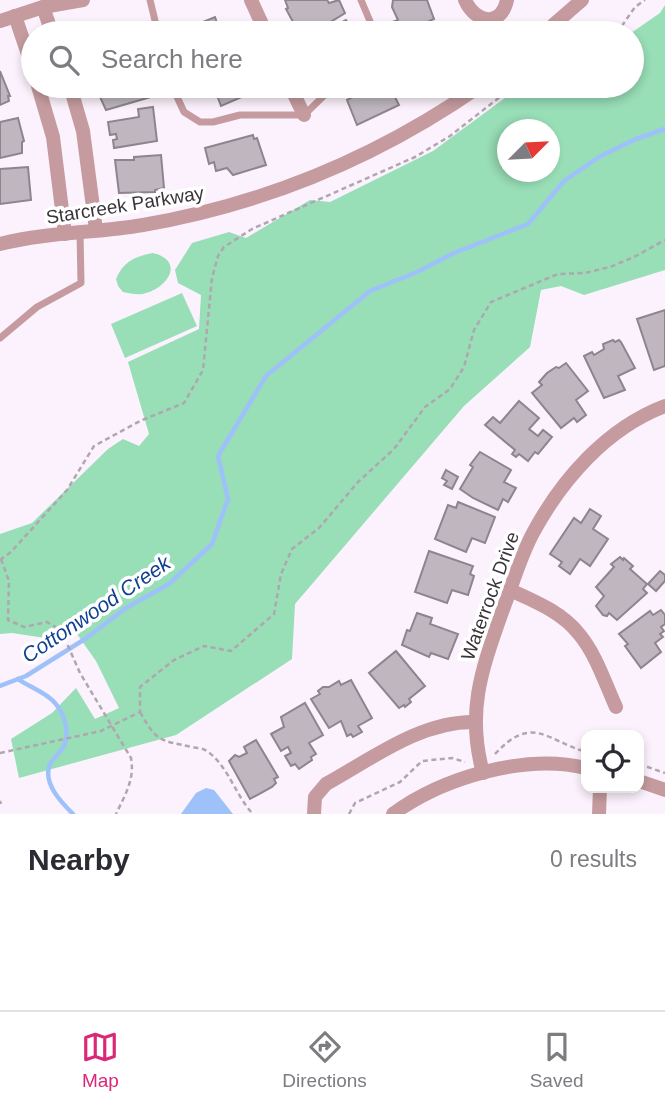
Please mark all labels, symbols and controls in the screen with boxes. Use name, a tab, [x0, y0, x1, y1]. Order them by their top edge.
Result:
search box	[21, 21, 644, 98]
icon: search	[45, 41, 83, 79]
text: Search here	[101, 44, 243, 74]
north arrow	[497, 119, 560, 182]
street label: Starcreek Parkway	[45, 182, 206, 228]
street label: Waterrock Drive	[457, 529, 523, 663]
water label: Cottonwood Creek	[17, 550, 176, 667]
map controls	[581, 730, 644, 793]
button: locate	[581, 730, 644, 793]
text: Nearby	[28, 843, 130, 876]
text: 0 results	[550, 846, 637, 872]
tab: Map	[81, 1028, 119, 1092]
tab: Directions	[282, 1028, 367, 1092]
tab: Saved	[530, 1028, 584, 1092]

